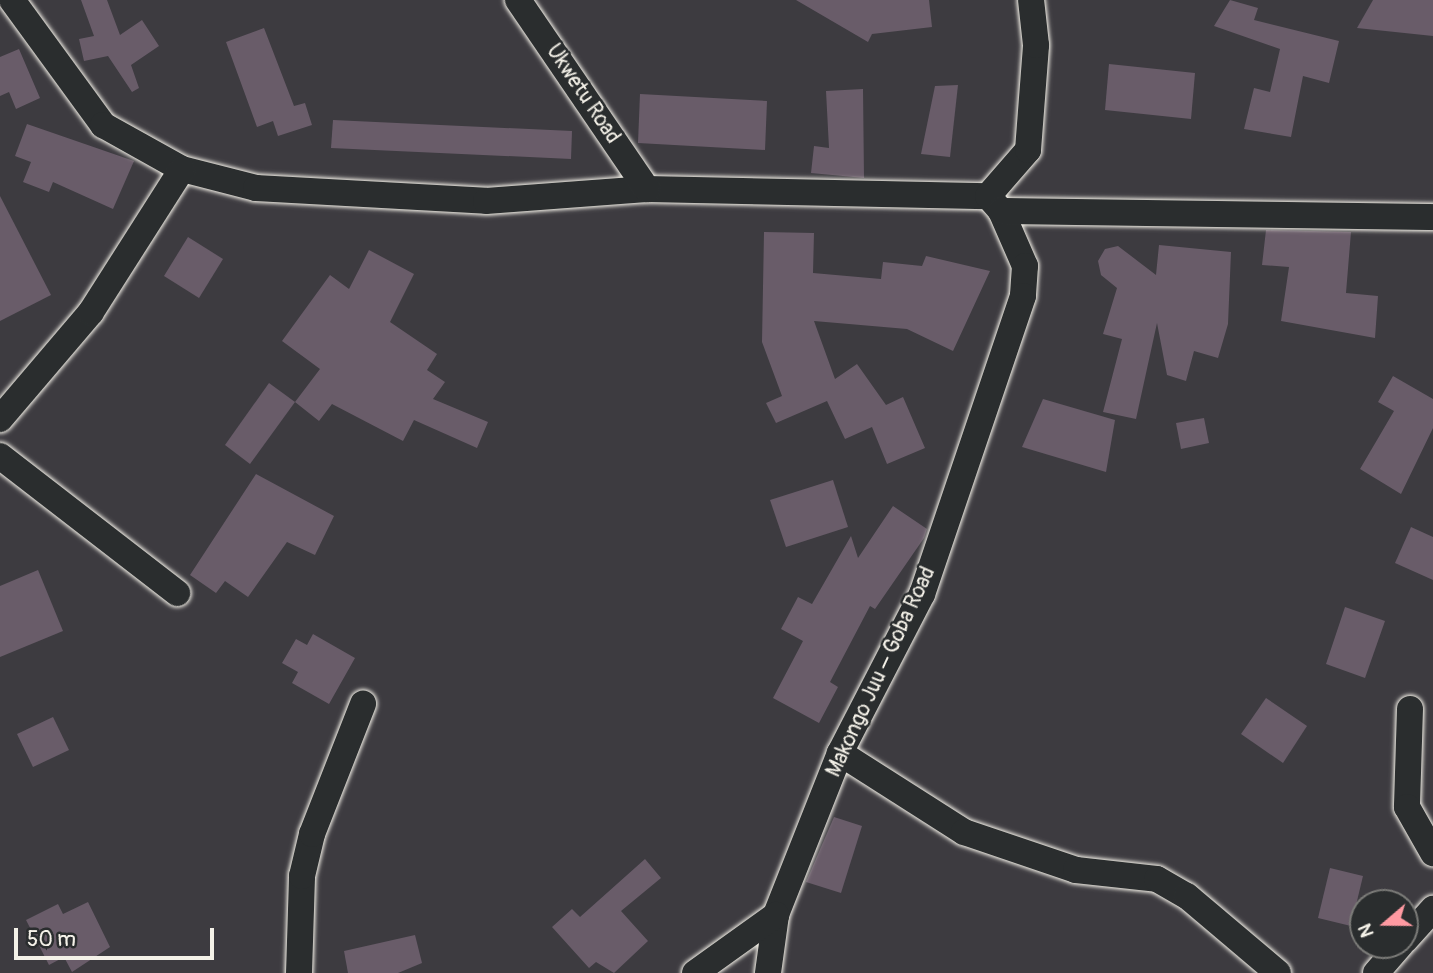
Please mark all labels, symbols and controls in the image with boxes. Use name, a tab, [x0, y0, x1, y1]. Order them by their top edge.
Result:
street label: Ukwetu Road	[541, 40, 625, 148]
street label: Makongo Juu – Goba Road	[821, 563, 941, 781]
north arrow	[1349, 889, 1419, 959]
scale bar	[18, 914, 217, 958]
text: N	[1353, 920, 1380, 941]
text: 50 m	[27, 926, 76, 953]

